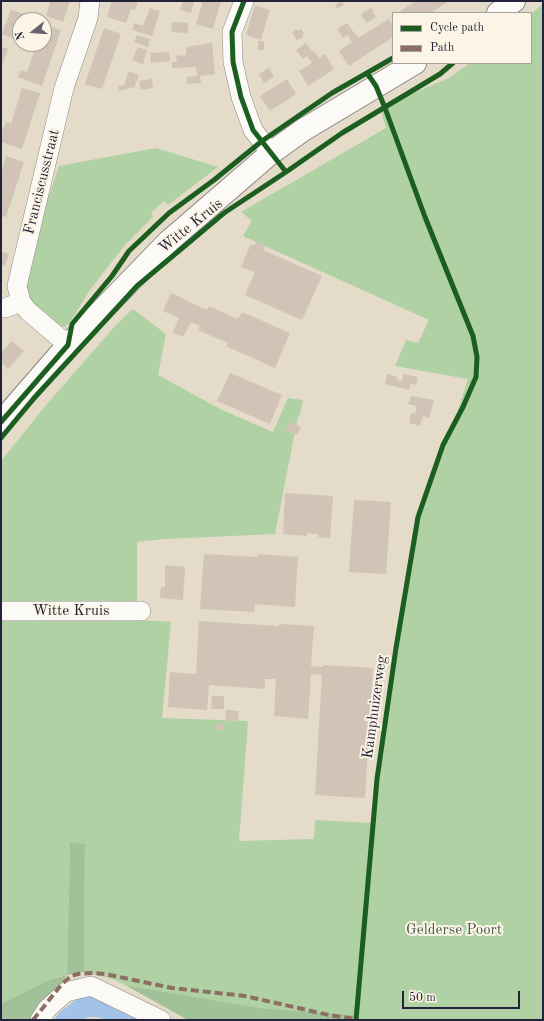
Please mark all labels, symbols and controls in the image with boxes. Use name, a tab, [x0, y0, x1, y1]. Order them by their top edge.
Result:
north arrow	[12, 12, 52, 52]
legend	[392, 12, 532, 64]
text: Cycle path	[430, 22, 484, 34]
text: N	[15, 30, 27, 41]
text: Path	[430, 42, 454, 54]
street label: Franciscusstraat	[20, 127, 64, 237]
street label: Witte Kruis	[155, 195, 227, 257]
street label: Witte Kruis	[32, 602, 110, 620]
street label: Kamphuizerweg	[359, 654, 391, 760]
park label: Gelderse Poort	[406, 921, 502, 939]
scale bar	[404, 983, 522, 1009]
text: 50 m	[409, 992, 436, 1004]

